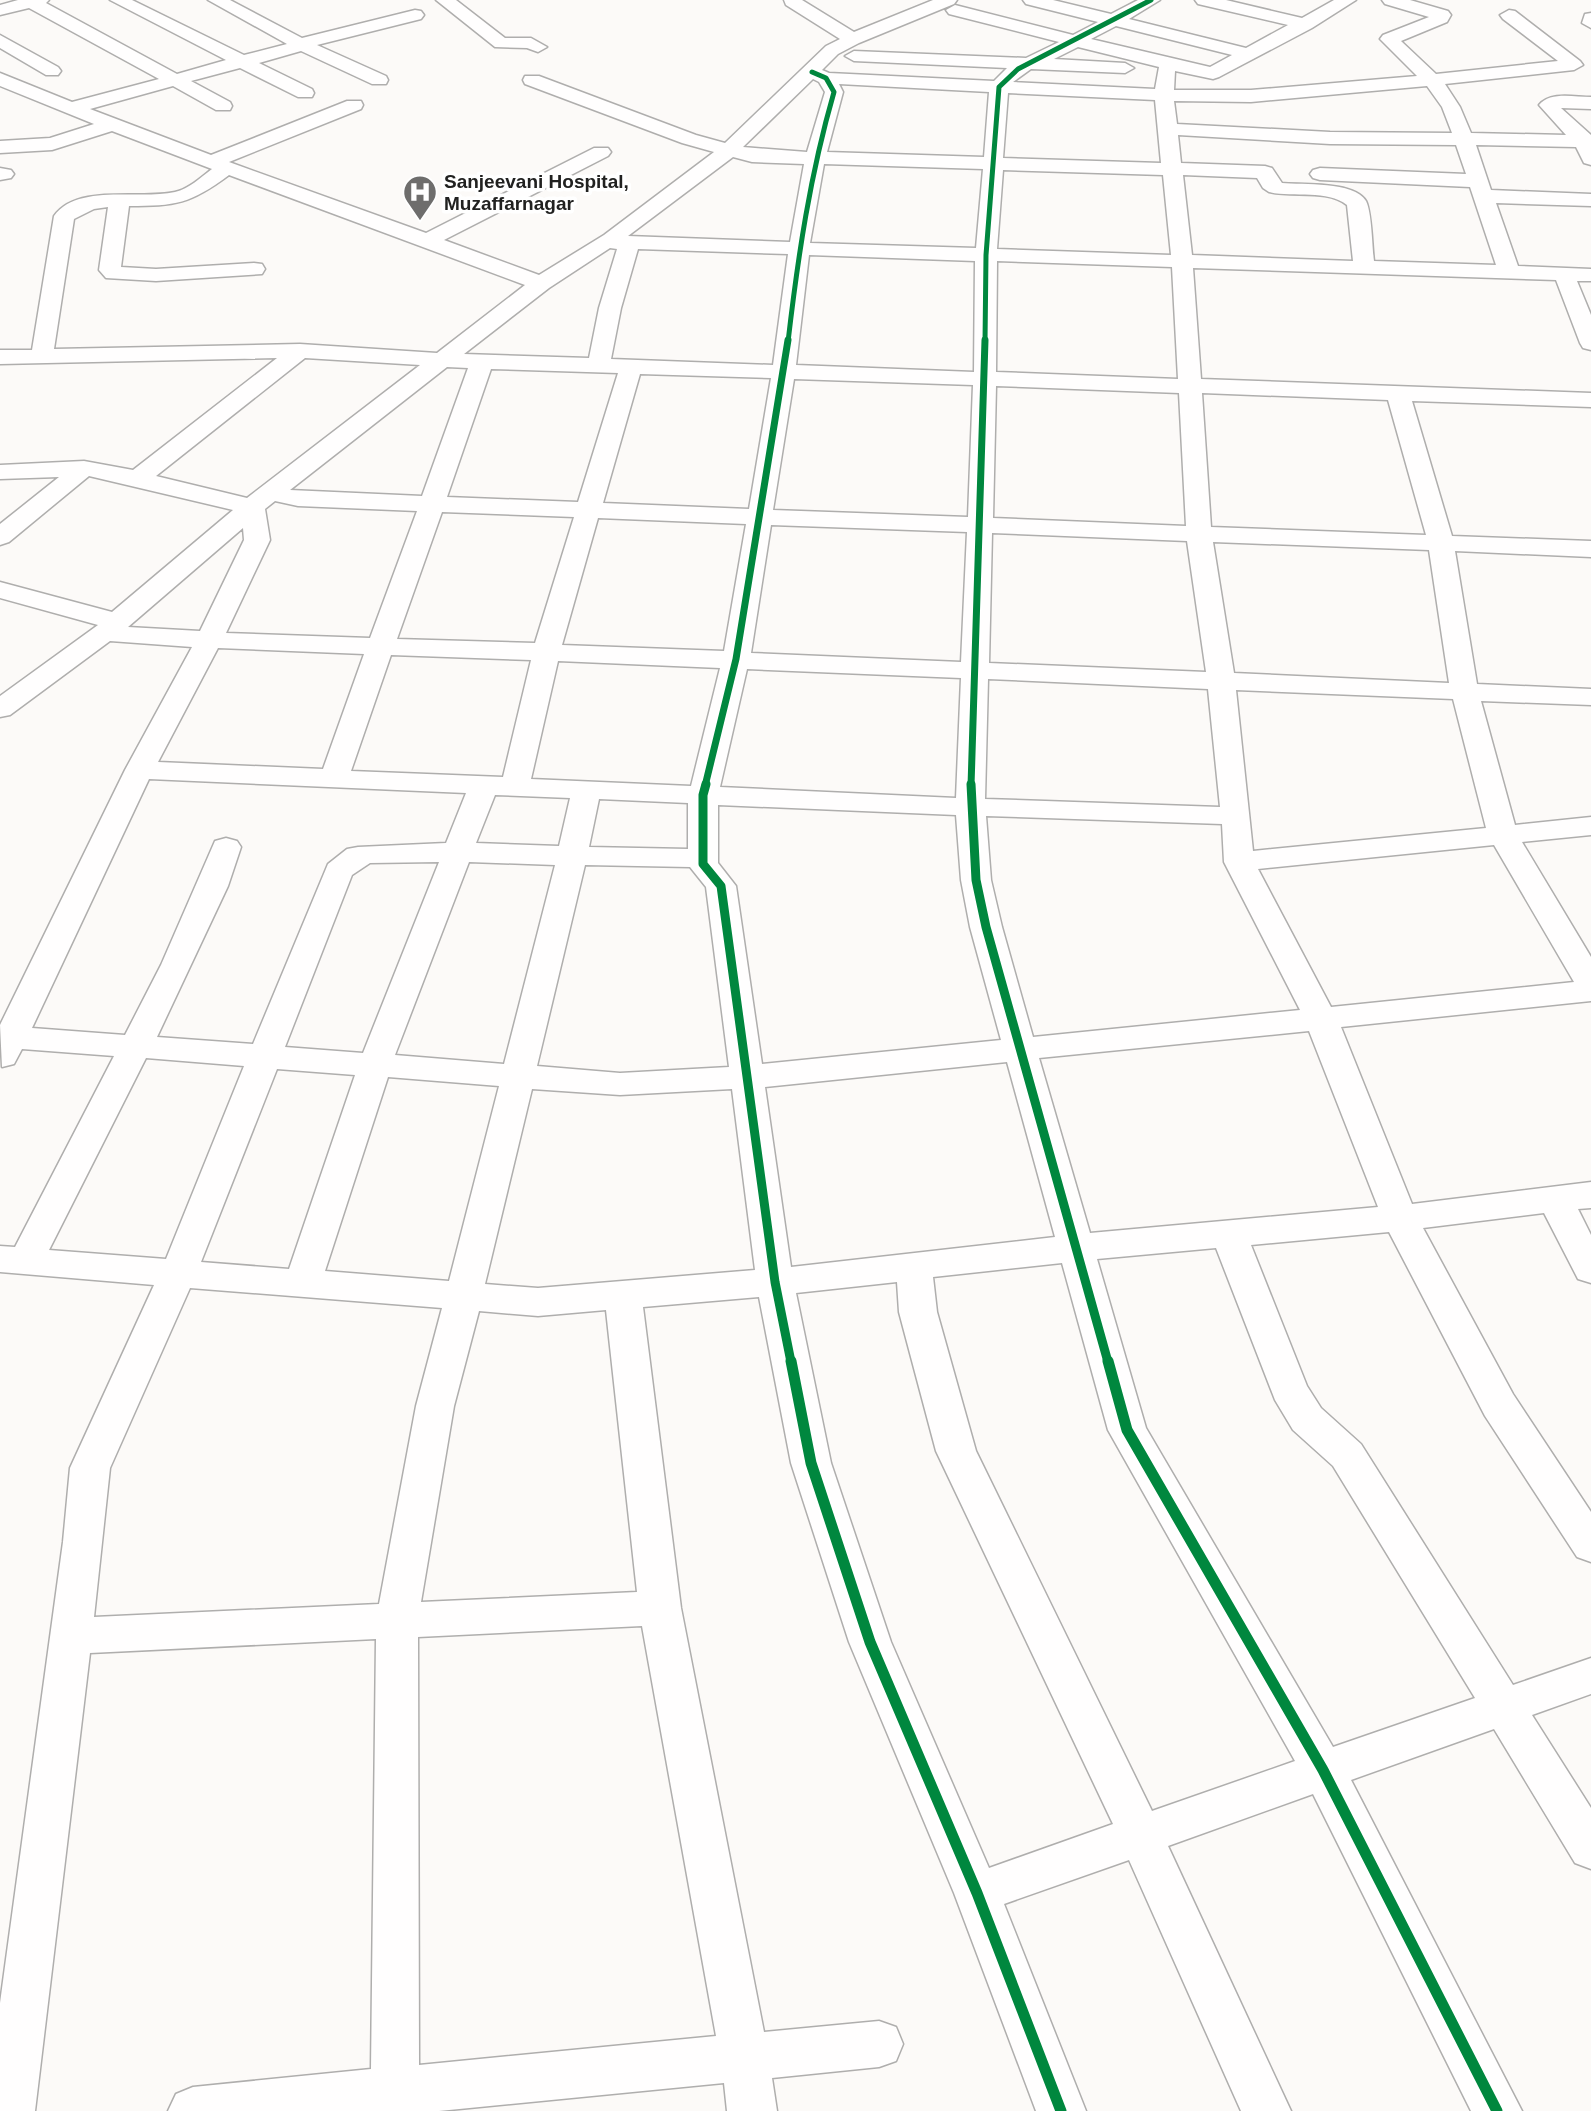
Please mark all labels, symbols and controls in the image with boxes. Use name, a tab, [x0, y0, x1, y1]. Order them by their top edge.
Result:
place label: Sanjeevani Hospital, Muzaffarnagar	[444, 171, 629, 214]
hospital icon: Sanjeevani Hospital, Muzaffarnagar	[401, 173, 439, 222]

